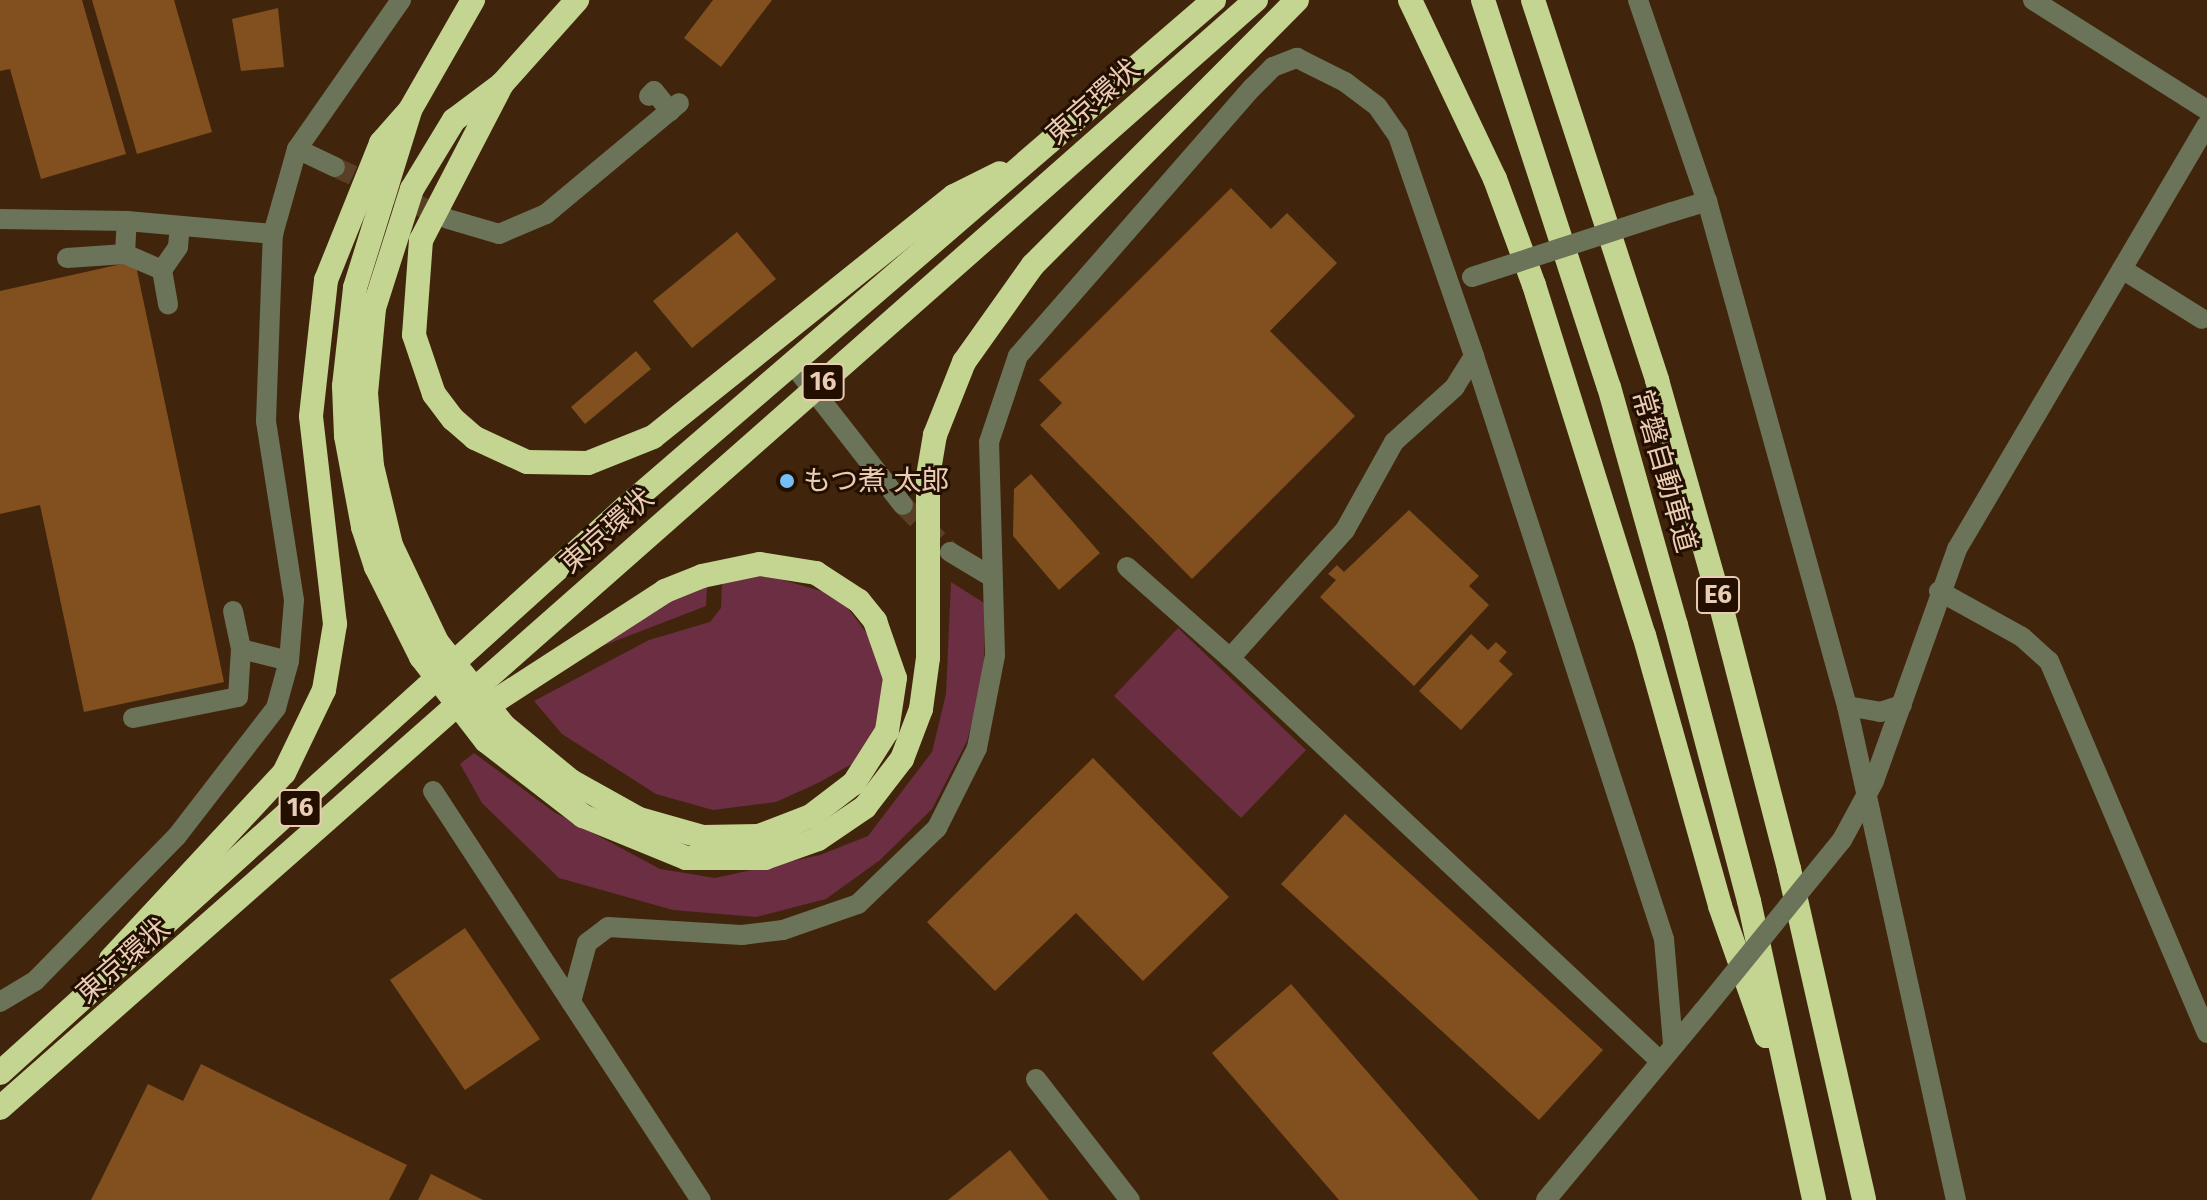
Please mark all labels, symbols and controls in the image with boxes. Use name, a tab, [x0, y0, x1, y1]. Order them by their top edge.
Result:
street label: 東京環状	[1040, 53, 1146, 151]
road number: 16	[801, 360, 845, 404]
street label: 常磐自動車道	[1625, 386, 1703, 556]
place label: もつ煮 太郎	[803, 464, 950, 498]
marker: もつ煮 太郎	[778, 472, 796, 490]
street label: 東京環状	[554, 482, 660, 580]
road number: E6	[1696, 573, 1740, 617]
road number: 16	[278, 786, 322, 830]
street label: 東京環状	[70, 912, 176, 1010]

